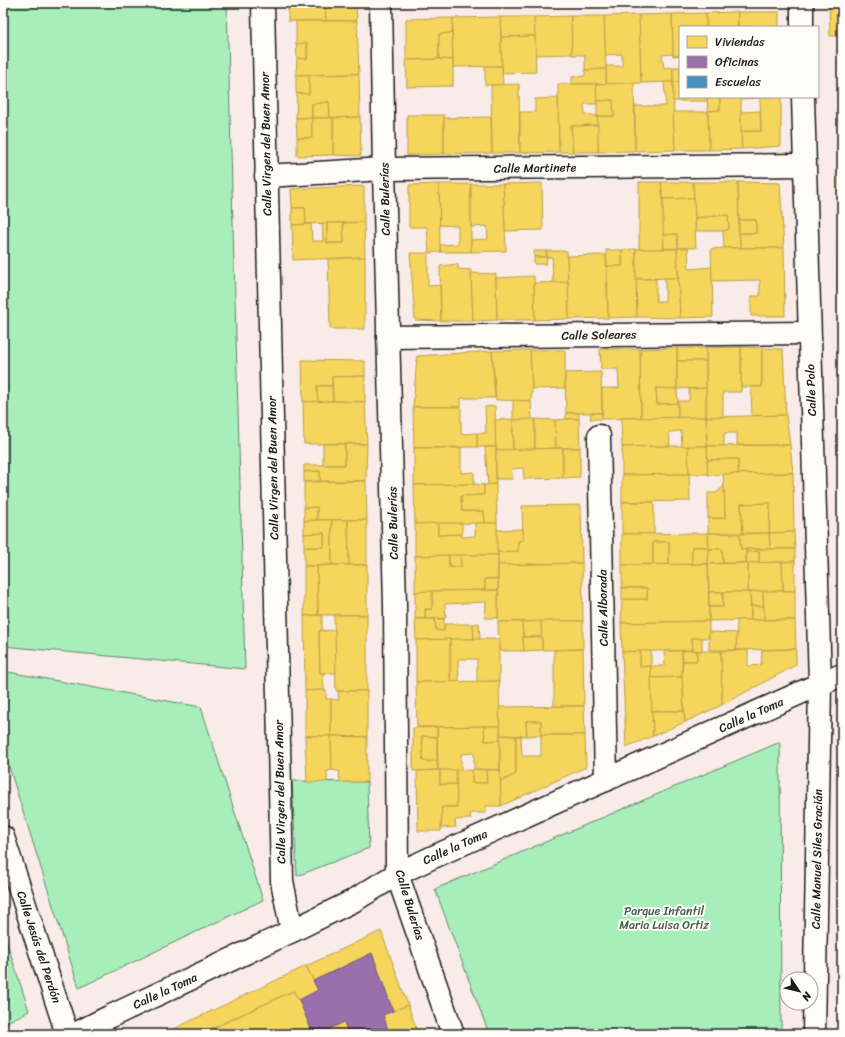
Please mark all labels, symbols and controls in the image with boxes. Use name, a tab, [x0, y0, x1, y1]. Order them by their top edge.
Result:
legend	[679, 26, 819, 98]
text: Viviendas	[715, 31, 765, 53]
text: Oficinas	[715, 51, 758, 73]
street label: Calle Virgen del Buen Amor	[254, 71, 278, 216]
text: Escuelas	[715, 71, 761, 93]
street label: Calle Martinete	[493, 156, 577, 180]
street label: Calle Bulerías	[373, 162, 397, 236]
street label: Calle Soleares	[561, 323, 637, 347]
street label: Calle Polo	[799, 364, 823, 416]
street label: Calle Virgen del Buen Amor	[261, 395, 285, 540]
street label: Calle Bulerías	[381, 486, 405, 560]
street label: Calle Alborada	[591, 568, 615, 647]
street label: Calle la Toma	[715, 690, 788, 739]
street label: Calle Virgen del Buen Amor	[268, 719, 292, 864]
street label: Calle Manuel Siles Gracián	[805, 788, 829, 929]
street label: Calle la Toma	[419, 822, 492, 871]
street label: Calle Bulerías	[389, 867, 431, 944]
street label: Calle Jesús del Perdón	[10, 888, 68, 1007]
park label: Parque Infantil Maria Luisa Ortiz	[619, 900, 709, 936]
street label: Calle la Toma	[129, 966, 202, 1016]
north arrow	[779, 971, 819, 1011]
text: N	[797, 987, 817, 1005]

